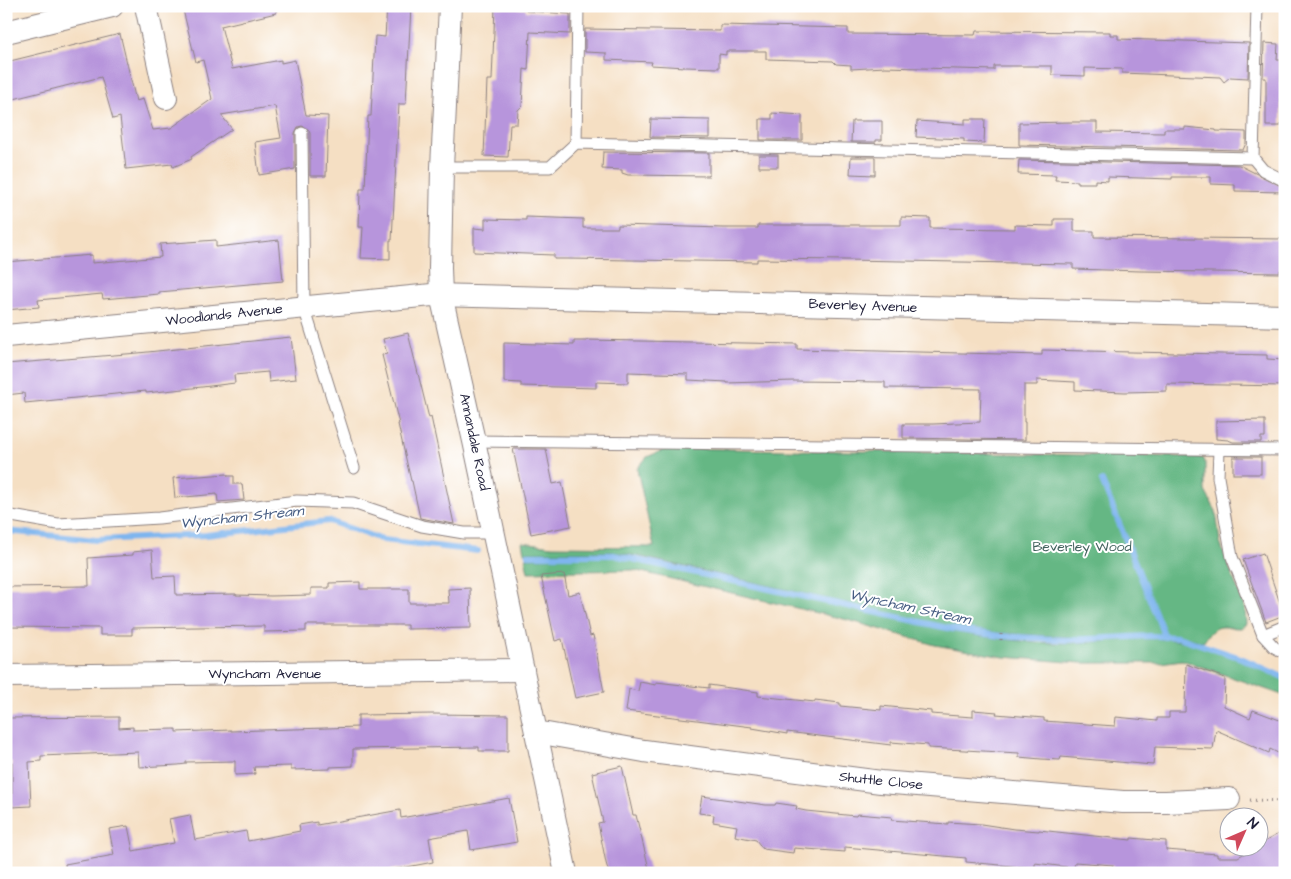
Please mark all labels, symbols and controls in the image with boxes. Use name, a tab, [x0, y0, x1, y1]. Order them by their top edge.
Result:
street label: Beverley Avenue	[808, 294, 918, 318]
street label: Woodlands Avenue	[164, 299, 284, 331]
street label: Annandale Road	[454, 392, 494, 492]
water label: Wyncham Stream	[179, 500, 306, 535]
park label: Beverley Wood	[1032, 537, 1132, 557]
water label: Wyncham Stream	[847, 584, 974, 631]
street label: Wyncham Avenue	[209, 664, 322, 684]
street label: Shuttle Close	[838, 767, 924, 795]
north arrow	[1218, 806, 1268, 856]
text: N	[1242, 813, 1263, 834]

